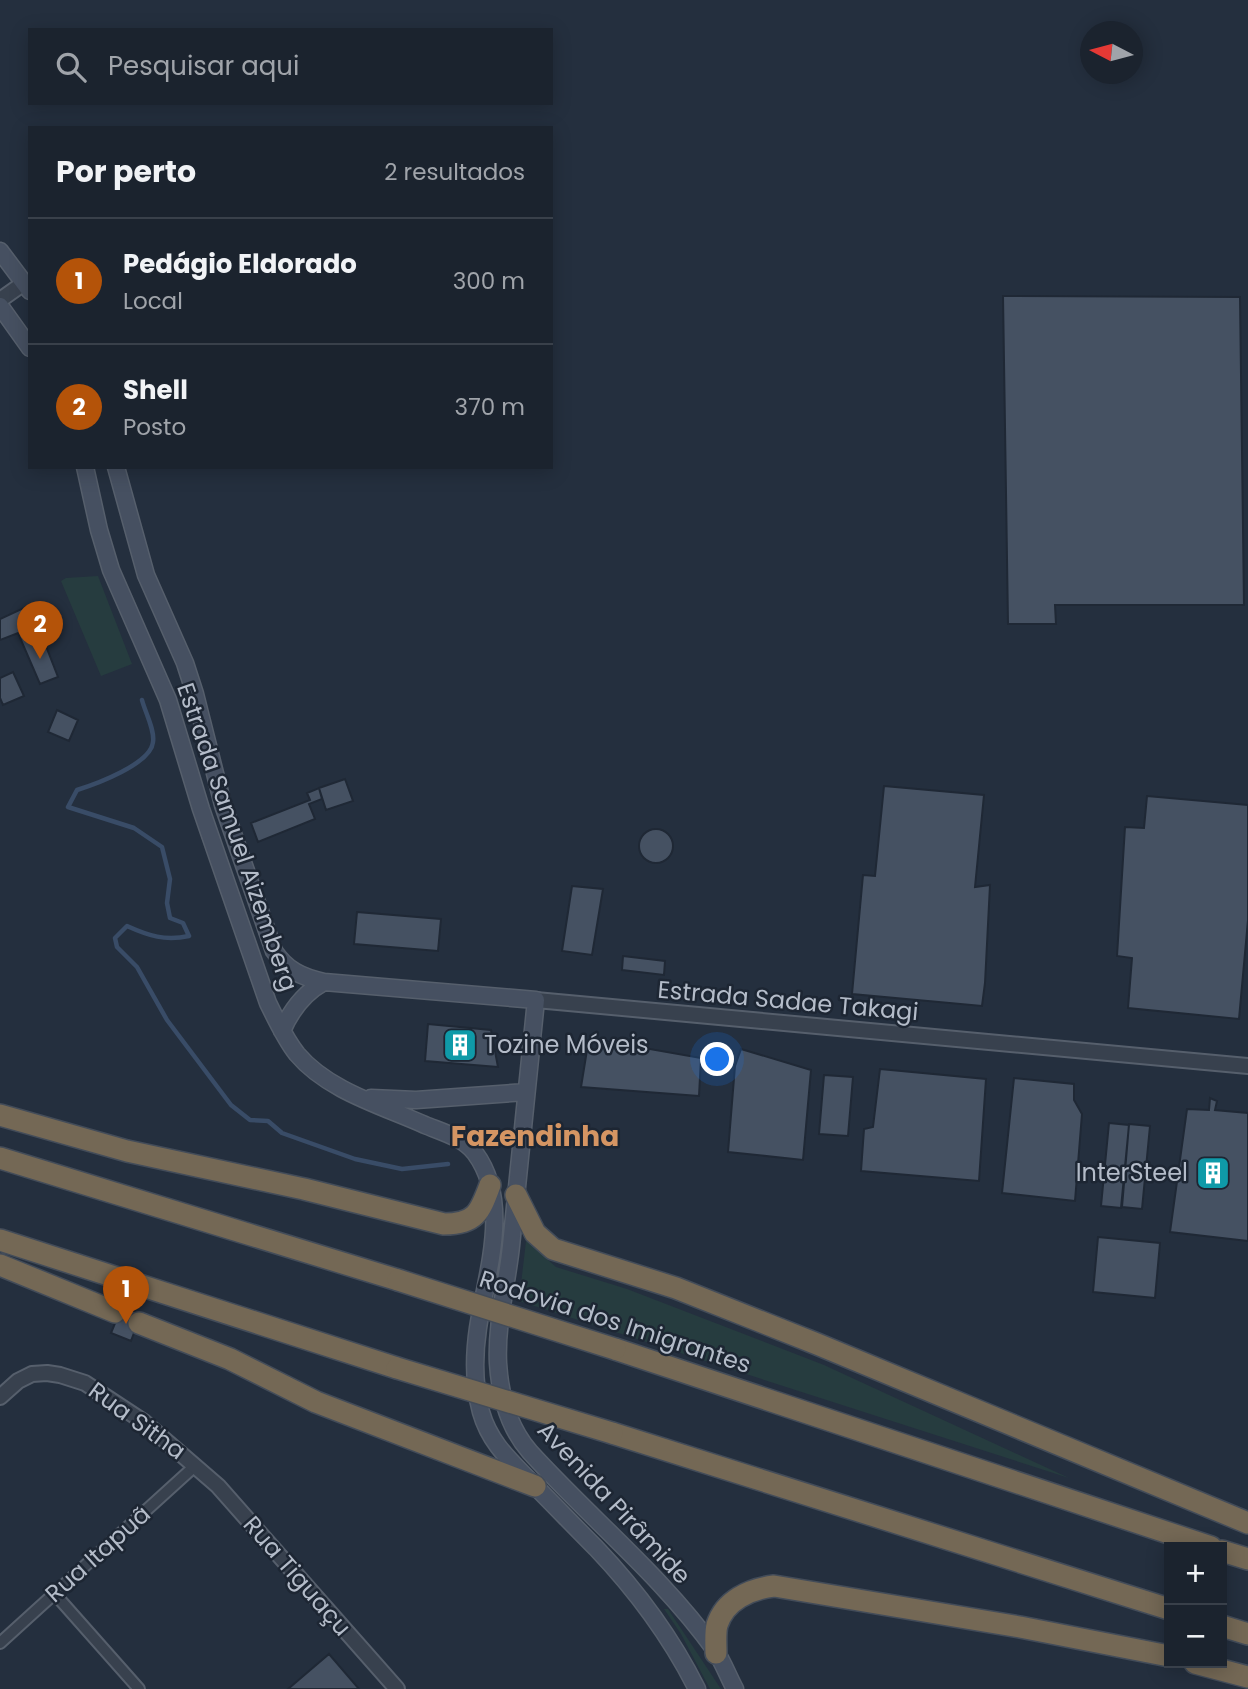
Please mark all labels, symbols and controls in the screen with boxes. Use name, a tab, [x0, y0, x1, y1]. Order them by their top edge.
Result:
north arrow	[1080, 21, 1143, 84]
search box	[28, 28, 553, 105]
icon: search	[52, 48, 90, 86]
text: Pesquisar aqui	[108, 48, 299, 84]
text: Por perto	[56, 150, 196, 193]
text: 2 resultados	[384, 156, 525, 188]
text: Pedágio Eldorado	[123, 246, 357, 282]
text: 1	[75, 265, 83, 297]
text: 300 m	[453, 265, 525, 297]
text: Local	[123, 285, 183, 317]
text: Shell	[123, 372, 188, 408]
text: 2	[72, 391, 86, 423]
text: 370 m	[455, 391, 525, 423]
text: Posto	[123, 411, 186, 443]
pin: 2	[17, 601, 63, 659]
street label: Estrada Samuel Aizemberg	[169, 678, 306, 995]
street label: Estrada Sadae Takagi	[656, 973, 920, 1028]
building icon: Tozine Móveis	[441, 1026, 479, 1064]
place label: Tozine Móveis	[484, 1028, 649, 1061]
your location	[700, 1042, 734, 1076]
district label: Fazendinha	[451, 1117, 619, 1156]
building icon: InterSteel	[1194, 1154, 1232, 1192]
place label: InterSteel	[1076, 1156, 1188, 1189]
street label: Rodovia dos Imigrantes	[475, 1262, 755, 1381]
pin: 1	[103, 1266, 149, 1324]
street label: Rua Sitha	[82, 1374, 193, 1467]
street label: Avenida Pirâmide	[530, 1414, 699, 1591]
street label: Rua Itapuã	[38, 1497, 157, 1610]
street label: Rua Tiguaçu	[236, 1509, 359, 1643]
map controls	[1164, 1542, 1227, 1668]
button: +	[1164, 1542, 1227, 1605]
button: −	[1164, 1605, 1227, 1668]

